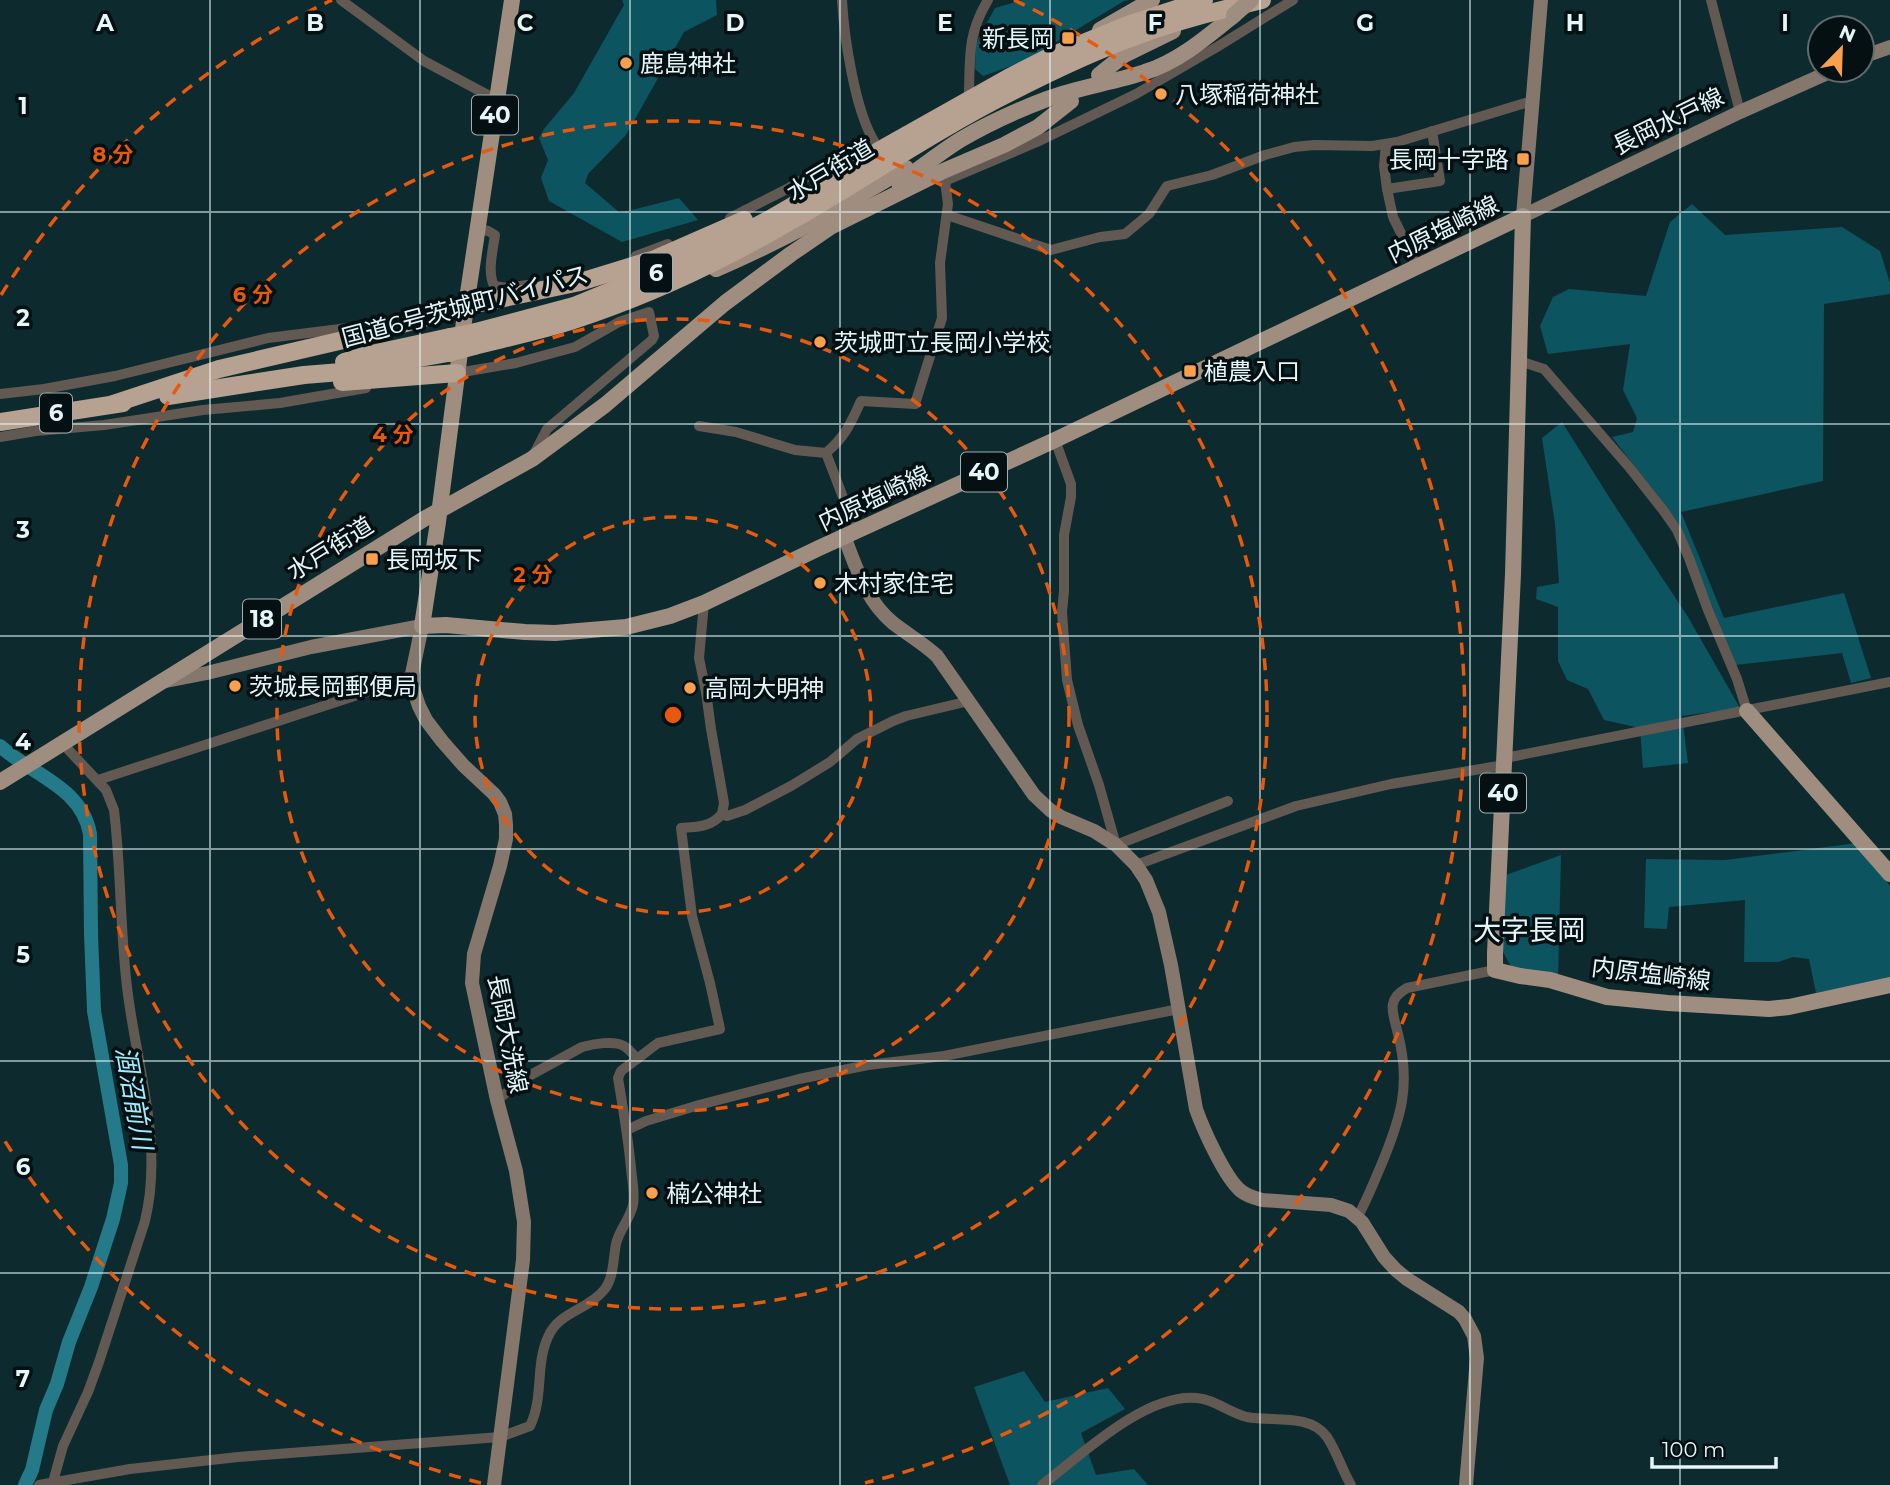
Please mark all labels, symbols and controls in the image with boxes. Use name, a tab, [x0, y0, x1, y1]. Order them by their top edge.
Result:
text: A	[95, 9, 114, 37]
text: B	[306, 9, 324, 37]
text: C	[517, 9, 534, 37]
text: D	[726, 9, 745, 37]
text: E	[937, 9, 953, 37]
text: F	[1148, 9, 1163, 37]
text: G	[1356, 9, 1374, 37]
text: H	[1566, 9, 1584, 37]
text: I	[1781, 9, 1789, 37]
north arrow	[1806, 14, 1876, 84]
text: N	[1836, 20, 1859, 47]
place label: 新長岡	[982, 24, 1054, 53]
marker: 新長岡	[1060, 30, 1076, 46]
place label: 鹿島神社	[640, 49, 736, 78]
marker: 鹿島神社	[618, 55, 634, 71]
place label: 八塚稲荷神社	[1175, 80, 1319, 109]
street label: 長岡水戸線	[1608, 82, 1728, 160]
marker: 八塚稲荷神社	[1153, 86, 1169, 102]
text: 1	[18, 92, 28, 120]
road number: 40	[472, 96, 518, 134]
street label: 水戸街道	[781, 133, 879, 207]
text: 8 分	[93, 142, 133, 167]
place label: 長岡十字路	[1389, 145, 1509, 174]
marker: 長岡十字路	[1515, 151, 1531, 167]
street label: 内原塩崎線	[1383, 190, 1503, 268]
road number: 6	[640, 254, 672, 292]
street label: 国道6号茨城町バイパス	[339, 259, 591, 353]
text: 6 分	[233, 282, 273, 307]
text: 2	[16, 304, 30, 332]
place label: 茨城町立長岡小学校	[834, 328, 1050, 357]
marker: 茨城町立長岡小学校	[812, 334, 828, 350]
place label: 植農入口	[1204, 357, 1300, 386]
marker: 植農入口	[1182, 363, 1198, 379]
road number: 6	[40, 394, 72, 432]
text: 4 分	[372, 422, 414, 447]
road number: 40	[961, 452, 1007, 492]
street label: 内原塩崎線	[813, 460, 935, 536]
street label: 水戸街道	[282, 510, 378, 586]
text: 3	[15, 516, 30, 544]
place label: 長岡坂下	[386, 545, 482, 574]
marker: 長岡坂下	[364, 551, 380, 567]
text: 2 分	[513, 562, 553, 587]
place label: 木村家住宅	[834, 569, 954, 598]
marker: 木村家住宅	[812, 575, 828, 591]
road number: 18	[243, 600, 281, 638]
place label: 茨城長岡郵便局	[249, 672, 417, 701]
place label: 高岡大明神	[704, 674, 824, 703]
marker: 茨城長岡郵便局	[227, 678, 243, 694]
marker: 高岡大明神	[682, 680, 698, 696]
centre of rings	[661, 703, 685, 727]
text: 4	[15, 728, 31, 756]
road number: 40	[1480, 774, 1526, 813]
district label: 大字長岡	[1473, 913, 1585, 947]
text: 5	[16, 941, 30, 969]
street label: 内原塩崎線	[1590, 952, 1712, 996]
street label: 長岡大洗線	[482, 972, 534, 1096]
water label: 涸沼前川	[109, 1044, 159, 1155]
text: 6	[16, 1153, 31, 1181]
place label: 楠公神社	[666, 1179, 762, 1208]
marker: 楠公神社	[644, 1185, 660, 1201]
text: 7	[16, 1365, 30, 1393]
scale bar	[1652, 1426, 1776, 1470]
text: 100 m	[1662, 1437, 1725, 1462]

